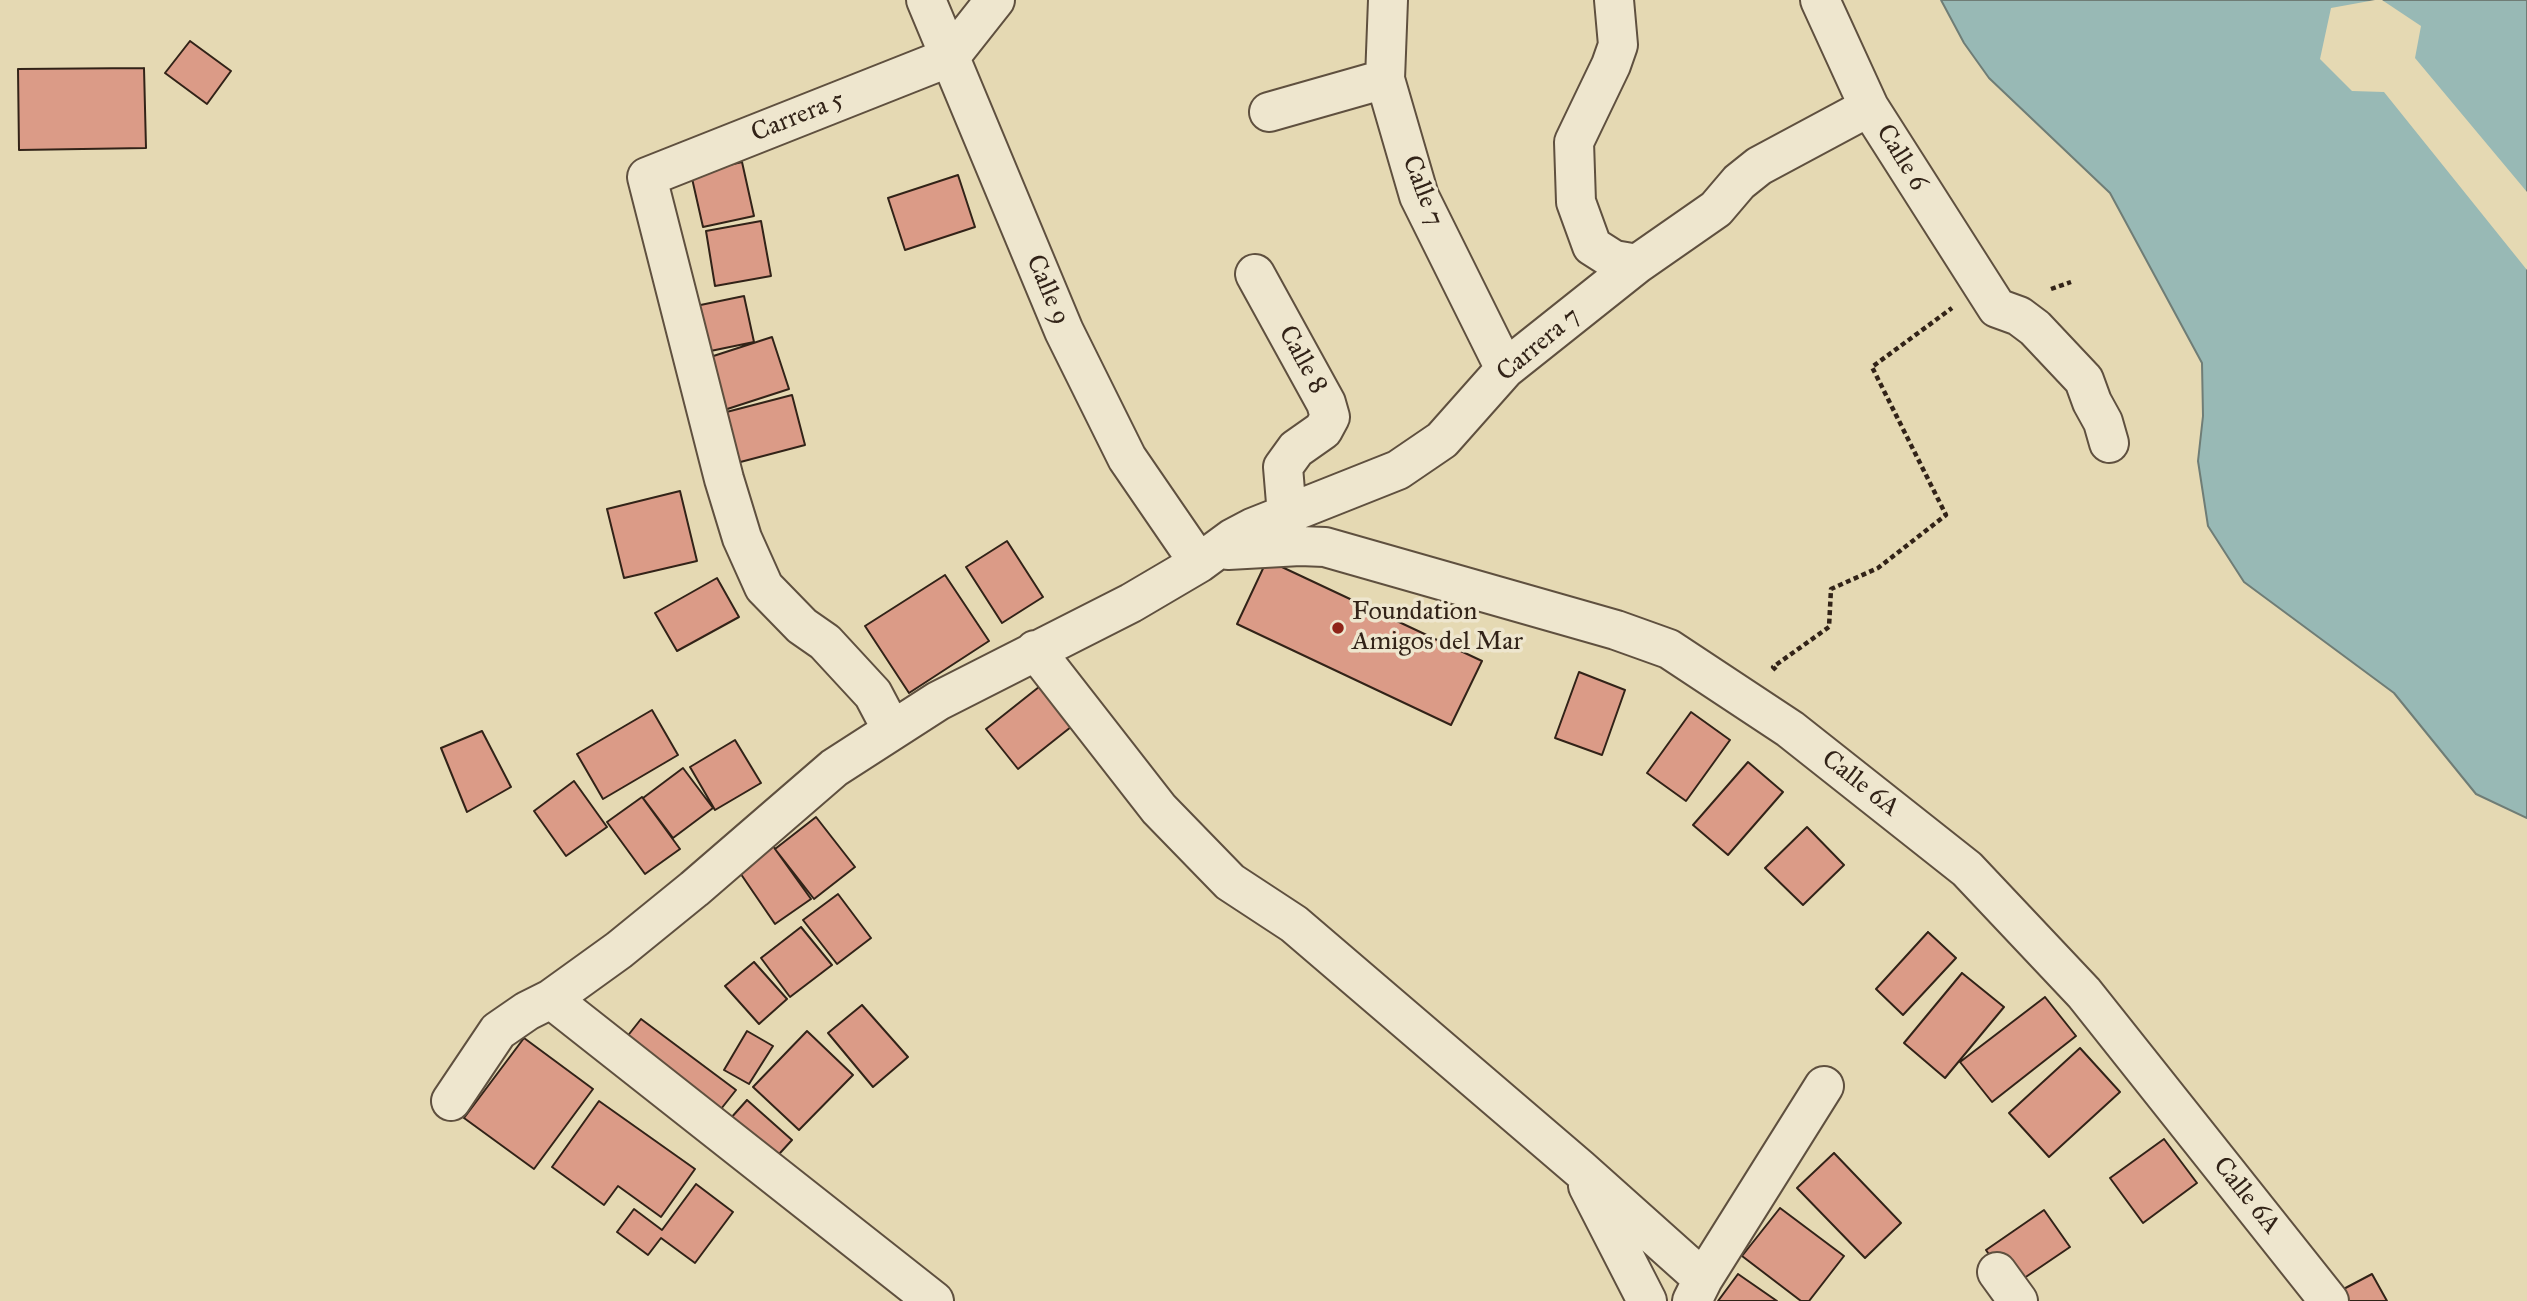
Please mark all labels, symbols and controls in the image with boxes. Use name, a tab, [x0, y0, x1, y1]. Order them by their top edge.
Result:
street label: Carrera 5	[747, 84, 849, 150]
street label: Calle 6	[1869, 119, 1933, 197]
street label: Calle 7	[1394, 151, 1450, 231]
street label: Calle 9	[1018, 250, 1076, 330]
street label: Carrera 7	[1491, 301, 1587, 389]
street label: Calle 8	[1271, 321, 1333, 399]
place label: Foundation Amigos del Mar	[1352, 597, 1523, 658]
marker: Foundation Amigos del Mar	[1330, 620, 1346, 636]
street label: Calle 6A	[1815, 744, 1905, 824]
street label: Calle 6A	[2206, 1151, 2286, 1241]

